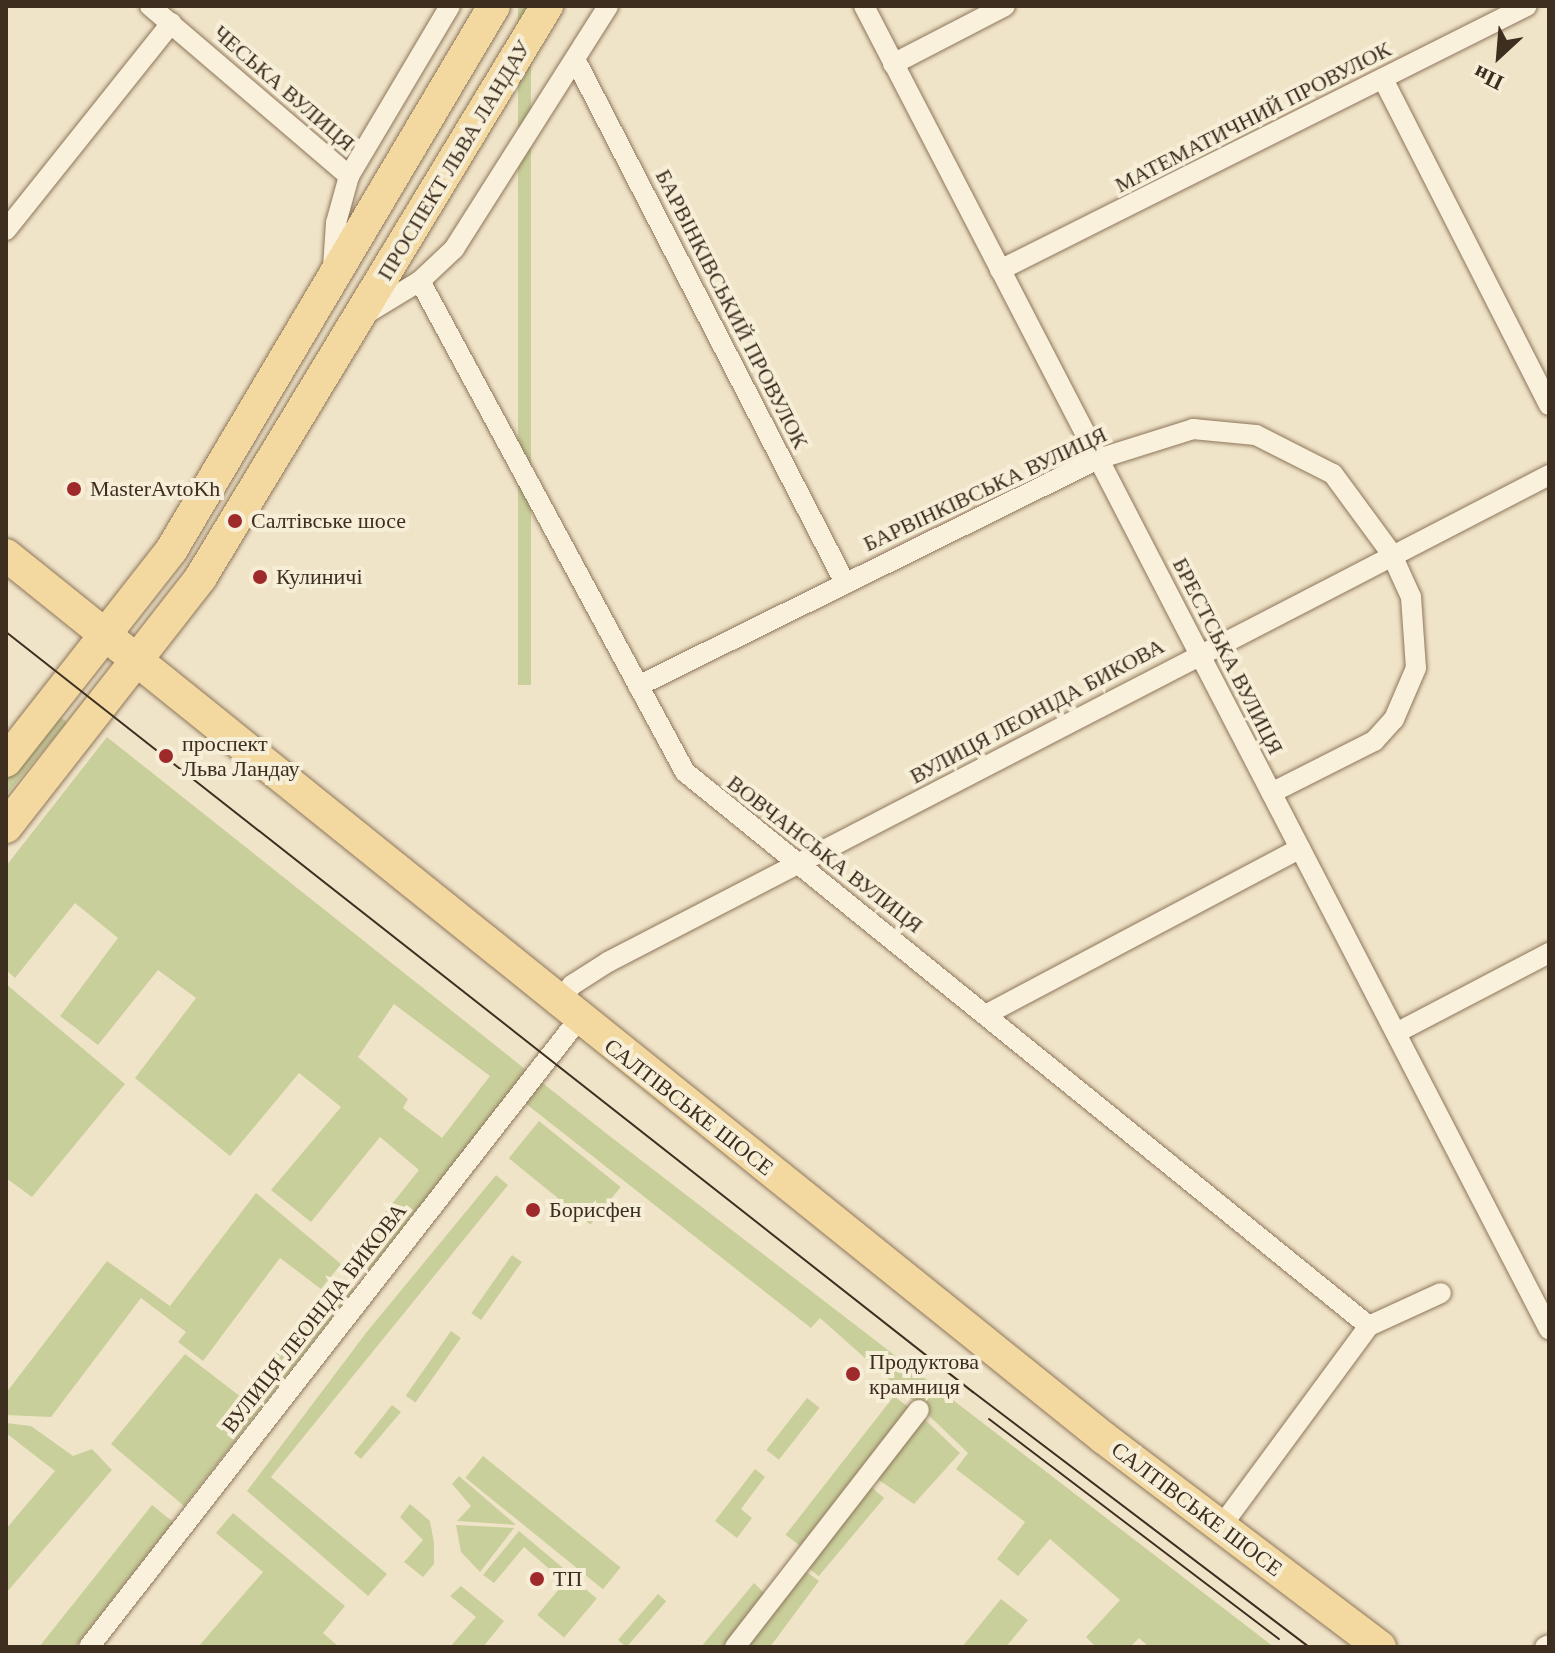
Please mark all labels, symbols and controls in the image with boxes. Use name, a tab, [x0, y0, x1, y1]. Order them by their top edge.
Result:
north arrow	[1459, 16, 1539, 96]
street label: ЧЕСЬКА ВУЛИЦЯ	[208, 19, 360, 157]
street label: ПРОСПЕКТ ЛЬВА ЛАНДАУ	[372, 35, 536, 285]
street label: МАТЕМАТИЧНИЙ ПРОВУЛОК	[1110, 36, 1396, 198]
text: Пн	[1469, 60, 1507, 96]
street label: БАРВІНКІВСЬКИЙ ПРОВУЛОК	[650, 165, 814, 453]
street label: БАРВІНКІВСЬКА ВУЛИЦЯ	[859, 421, 1111, 557]
place label: MasterAvtoKh	[90, 476, 220, 502]
marker: MasterAvtoKh	[65, 480, 83, 498]
place label: Салтівське шосе	[251, 508, 406, 534]
marker: Салтівське шосе	[226, 512, 244, 530]
street label: БРЕСТСЬКА ВУЛИЦЯ	[1167, 553, 1289, 759]
place label: Кулиничі	[276, 564, 363, 590]
marker: Кулиничі	[251, 568, 269, 586]
street label: ВУЛИЦЯ ЛЕОНІДА БИКОВА	[905, 633, 1169, 789]
place label: проспект Льва Ландау	[182, 730, 300, 782]
marker: проспект Льва Ландау	[157, 747, 175, 765]
street label: ВОВЧАНСЬКА ВУЛИЦЯ	[722, 769, 928, 939]
street label: САЛТІВСЬКЕ ШОСЕ	[599, 1033, 779, 1181]
place label: Борисфен	[549, 1197, 641, 1223]
street label: ВУЛИЦЯ ЛЕОНІДА БИКОВА	[216, 1198, 412, 1438]
marker: Борисфен	[524, 1201, 542, 1219]
place label: Продуктова крамниця	[869, 1348, 979, 1400]
marker: Продуктова крамниця	[844, 1365, 862, 1383]
street label: САЛТІВСЬКЕ ШОСЕ	[1106, 1436, 1288, 1582]
place label: ТП	[553, 1566, 582, 1592]
marker: ТП	[528, 1570, 546, 1588]

